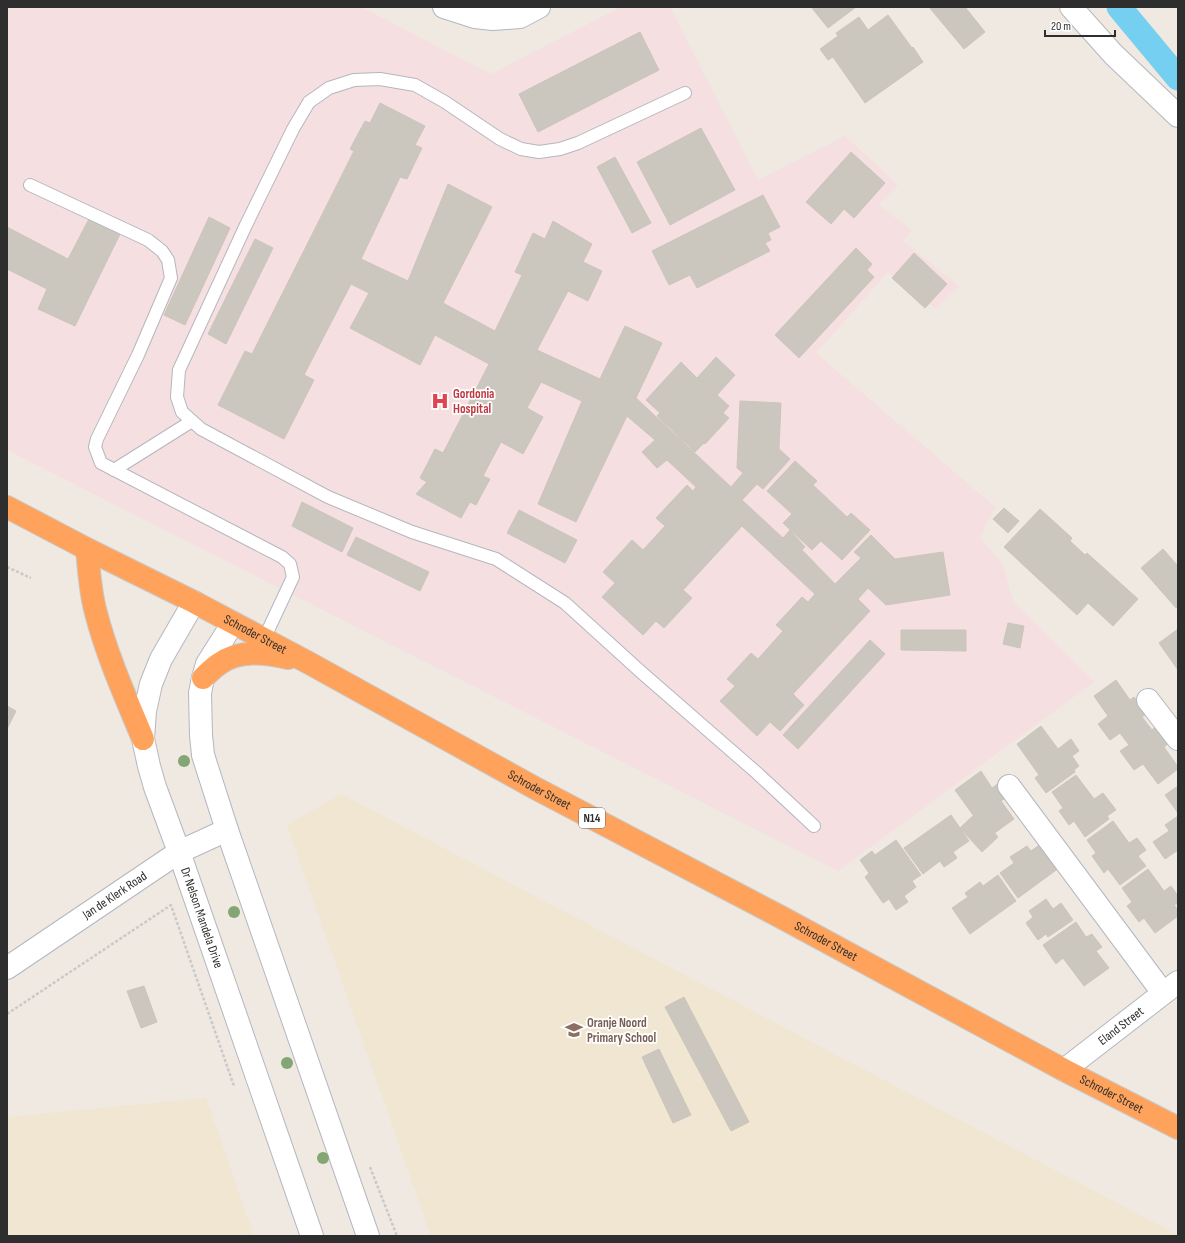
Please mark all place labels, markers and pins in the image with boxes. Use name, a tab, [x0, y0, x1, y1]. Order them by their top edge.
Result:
place label: Gordonia Hospital	[453, 386, 494, 417]
hospital icon: Gordonia Hospital	[430, 391, 450, 411]
place label: Oranje Noord Primary School	[587, 1015, 656, 1046]
school or university icon: Oranje Noord Primary School	[564, 1020, 584, 1040]

